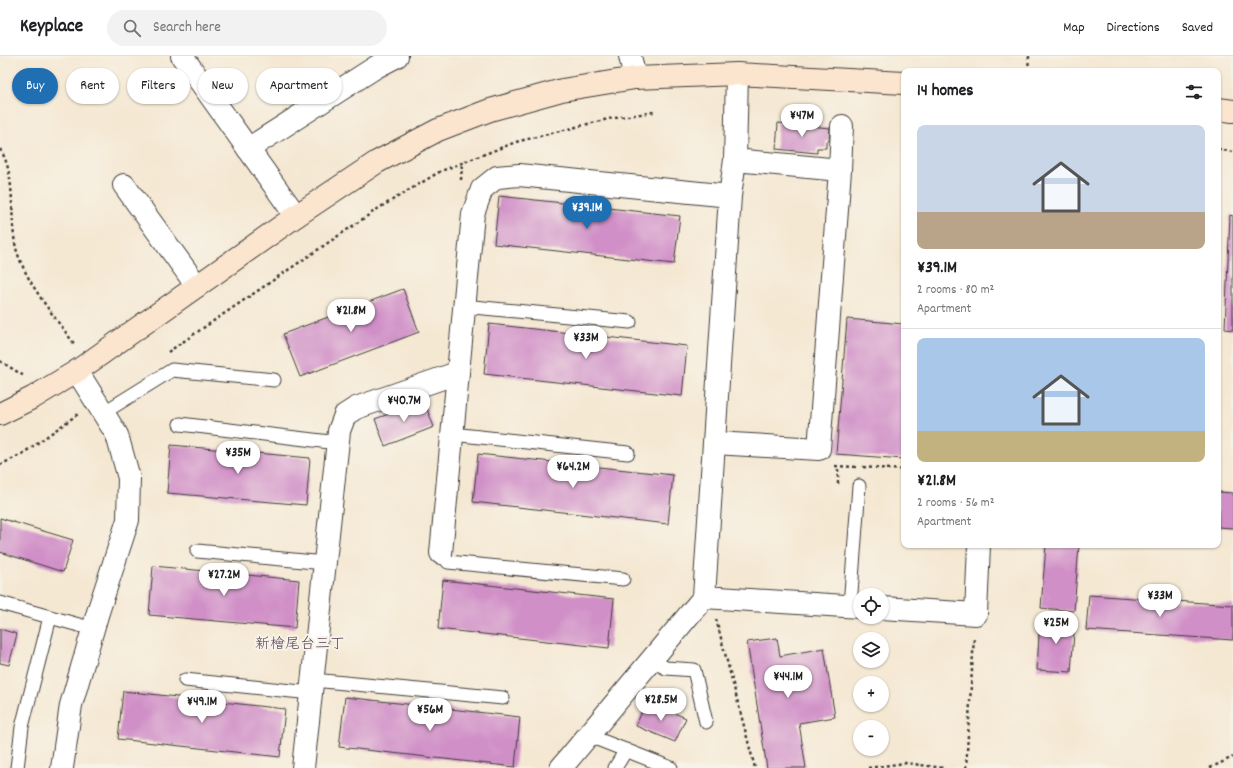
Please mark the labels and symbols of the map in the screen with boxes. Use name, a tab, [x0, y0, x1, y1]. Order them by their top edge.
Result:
pin: ¥47M	[778, 104, 826, 138]
pin: ¥39.1M	[554, 196, 620, 230]
pin: ¥21.8M	[318, 299, 384, 333]
pin: ¥33M	[562, 326, 610, 360]
pin: ¥40.7M	[371, 389, 437, 423]
pin: ¥35M	[214, 441, 262, 475]
pin: ¥64.2M	[540, 455, 606, 489]
pin: ¥27.2M	[191, 563, 257, 597]
pin: ¥33M	[1136, 584, 1184, 618]
pin: ¥25M	[1032, 611, 1080, 645]
district label: 新檜尾台三丁	[255, 634, 345, 656]
pin: ¥44.1M	[755, 665, 821, 699]
pin: ¥28.5M	[628, 688, 694, 722]
pin: ¥49.1M	[169, 690, 235, 724]
pin: ¥56M	[406, 698, 454, 732]

